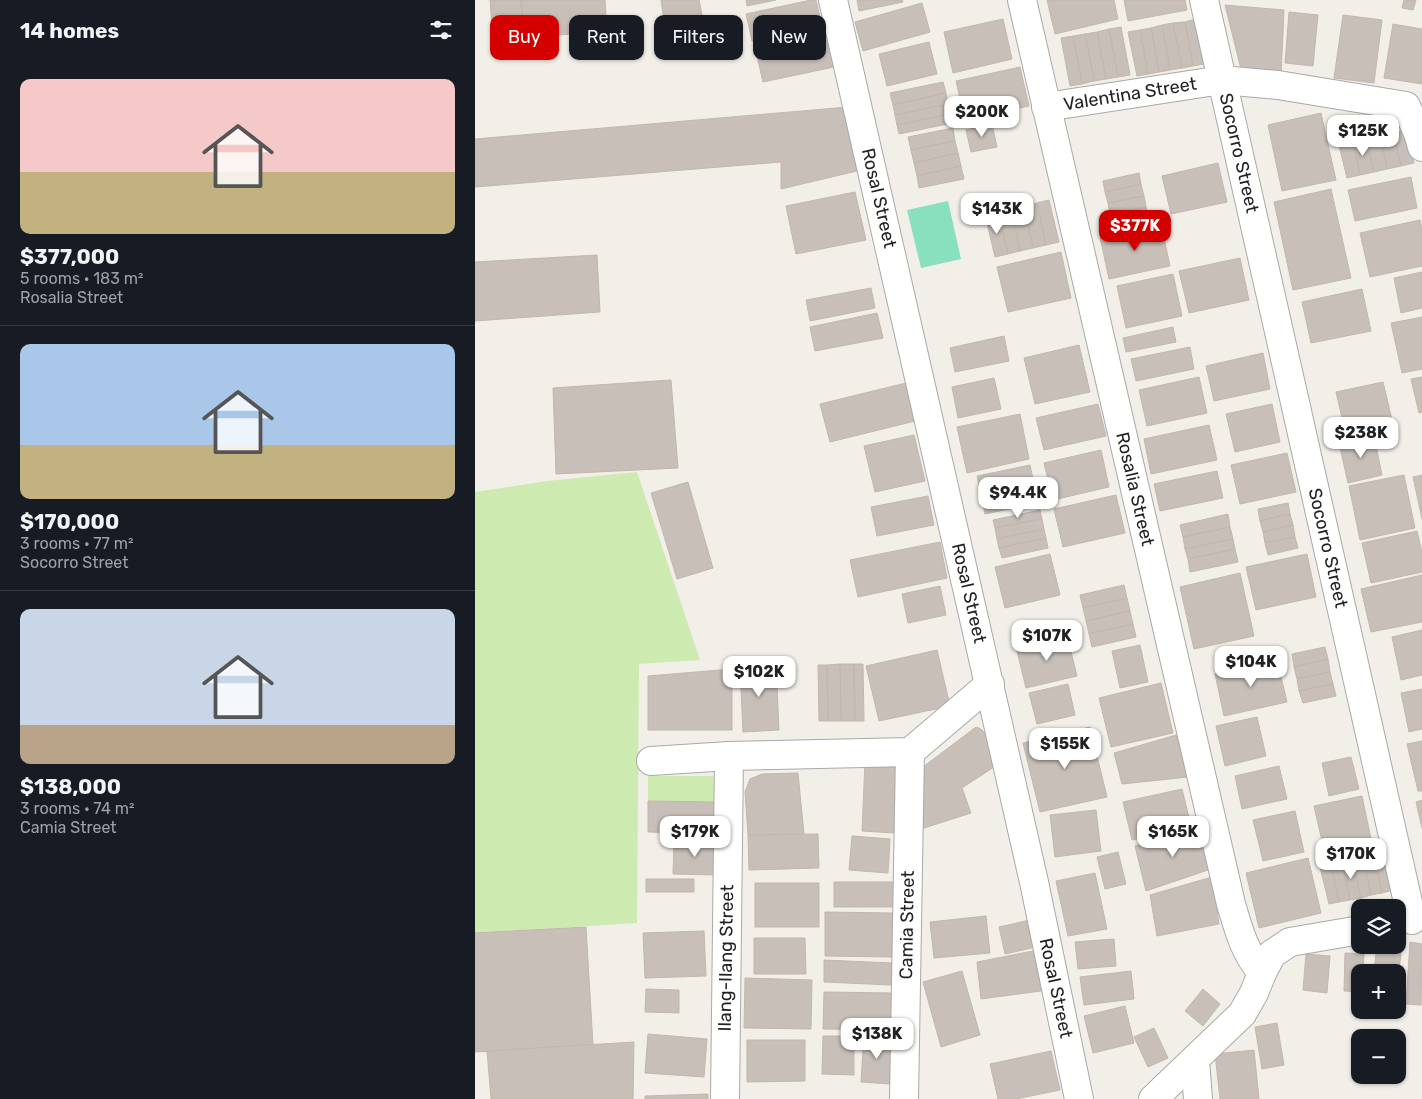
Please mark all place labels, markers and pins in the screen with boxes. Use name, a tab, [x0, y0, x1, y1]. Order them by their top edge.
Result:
pin: $200K	[947, 96, 1017, 138]
pin: $125K	[1328, 114, 1398, 157]
pin: $143K	[962, 192, 1032, 235]
pin: $377K	[1100, 210, 1170, 252]
pin: $238K	[1326, 416, 1396, 459]
pin: $94.4K	[977, 476, 1059, 519]
pin: $107K	[1012, 620, 1082, 662]
pin: $104K	[1216, 646, 1286, 688]
pin: $102K	[724, 656, 794, 698]
pin: $155K	[1030, 728, 1100, 770]
pin: $179K	[660, 816, 730, 858]
pin: $165K	[1138, 816, 1208, 858]
pin: $170K	[1316, 838, 1386, 880]
pin: $138K	[842, 1018, 912, 1060]

